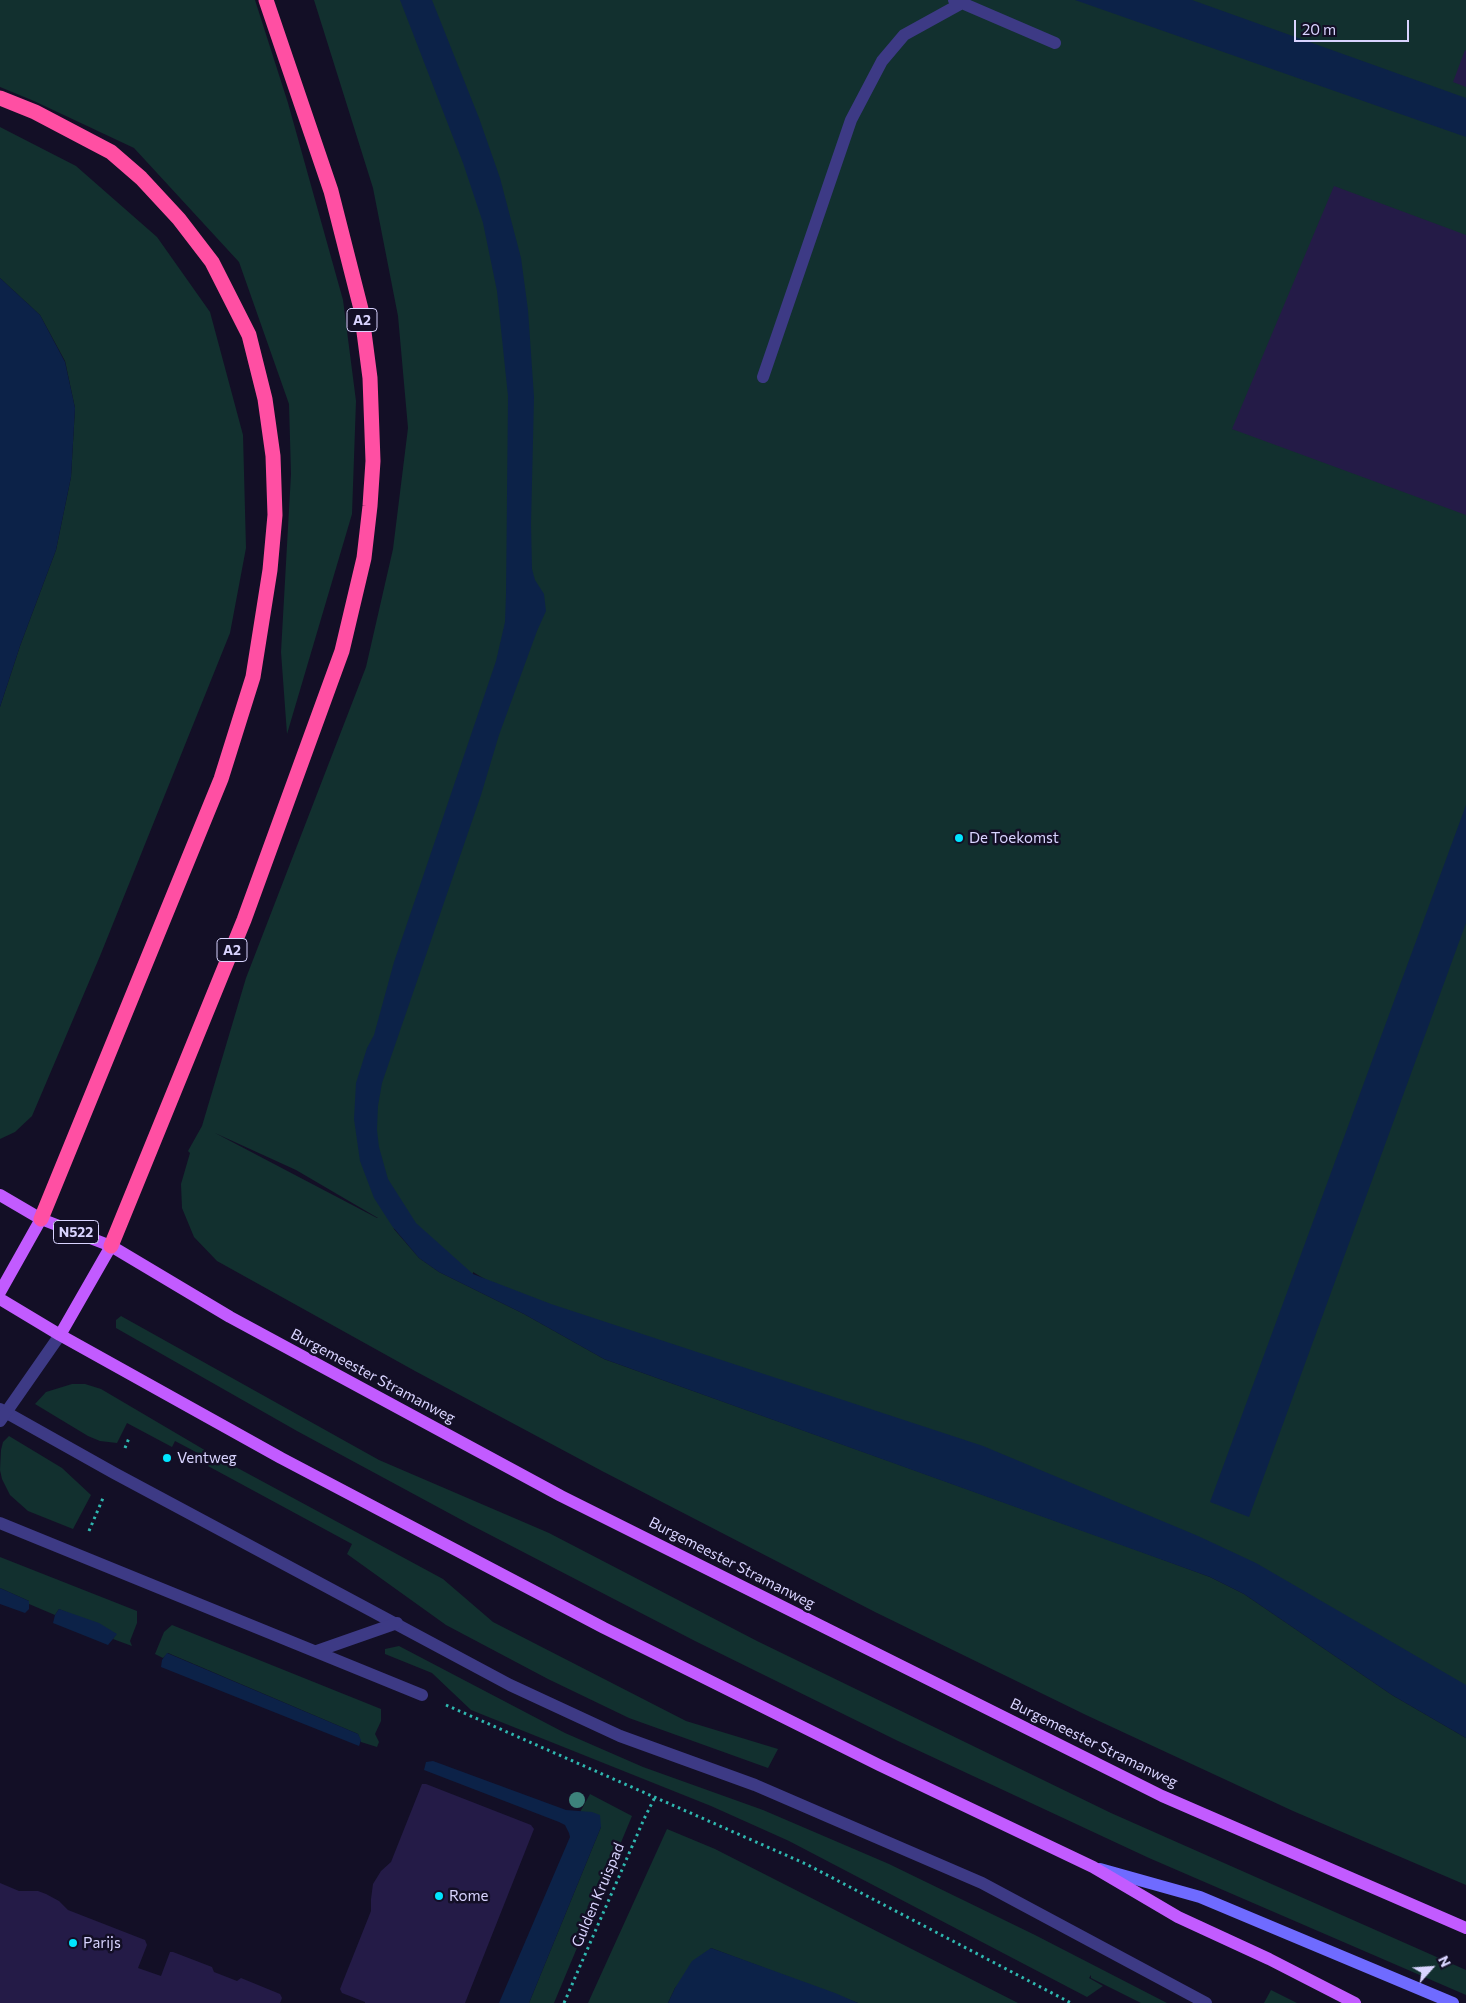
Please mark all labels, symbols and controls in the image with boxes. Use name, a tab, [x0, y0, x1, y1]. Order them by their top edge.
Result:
scale bar	[1296, 10, 1411, 42]
text: 20 m	[1302, 20, 1336, 38]
road number: A2	[347, 308, 377, 332]
place label: De Toekomst	[969, 829, 1059, 847]
marker: De Toekomst	[953, 832, 965, 844]
road number: A2	[217, 938, 247, 962]
road number: N522	[54, 1220, 98, 1244]
street label: Burgemeester Stramanweg	[288, 1325, 458, 1427]
place label: Ventweg	[177, 1449, 237, 1467]
marker: Ventweg	[161, 1452, 173, 1464]
street label: Burgemeester Stramanweg	[646, 1513, 818, 1613]
street label: Burgemeester Stramanweg	[1007, 1695, 1181, 1791]
street label: Gulden Kruispad	[568, 1840, 628, 1950]
place label: Rome	[449, 1887, 489, 1905]
marker: Rome	[433, 1890, 445, 1902]
place label: Parijs	[83, 1934, 121, 1952]
marker: Parijs	[67, 1937, 79, 1949]
north arrow	[1406, 1943, 1456, 1993]
text: N	[1435, 1953, 1455, 1970]

